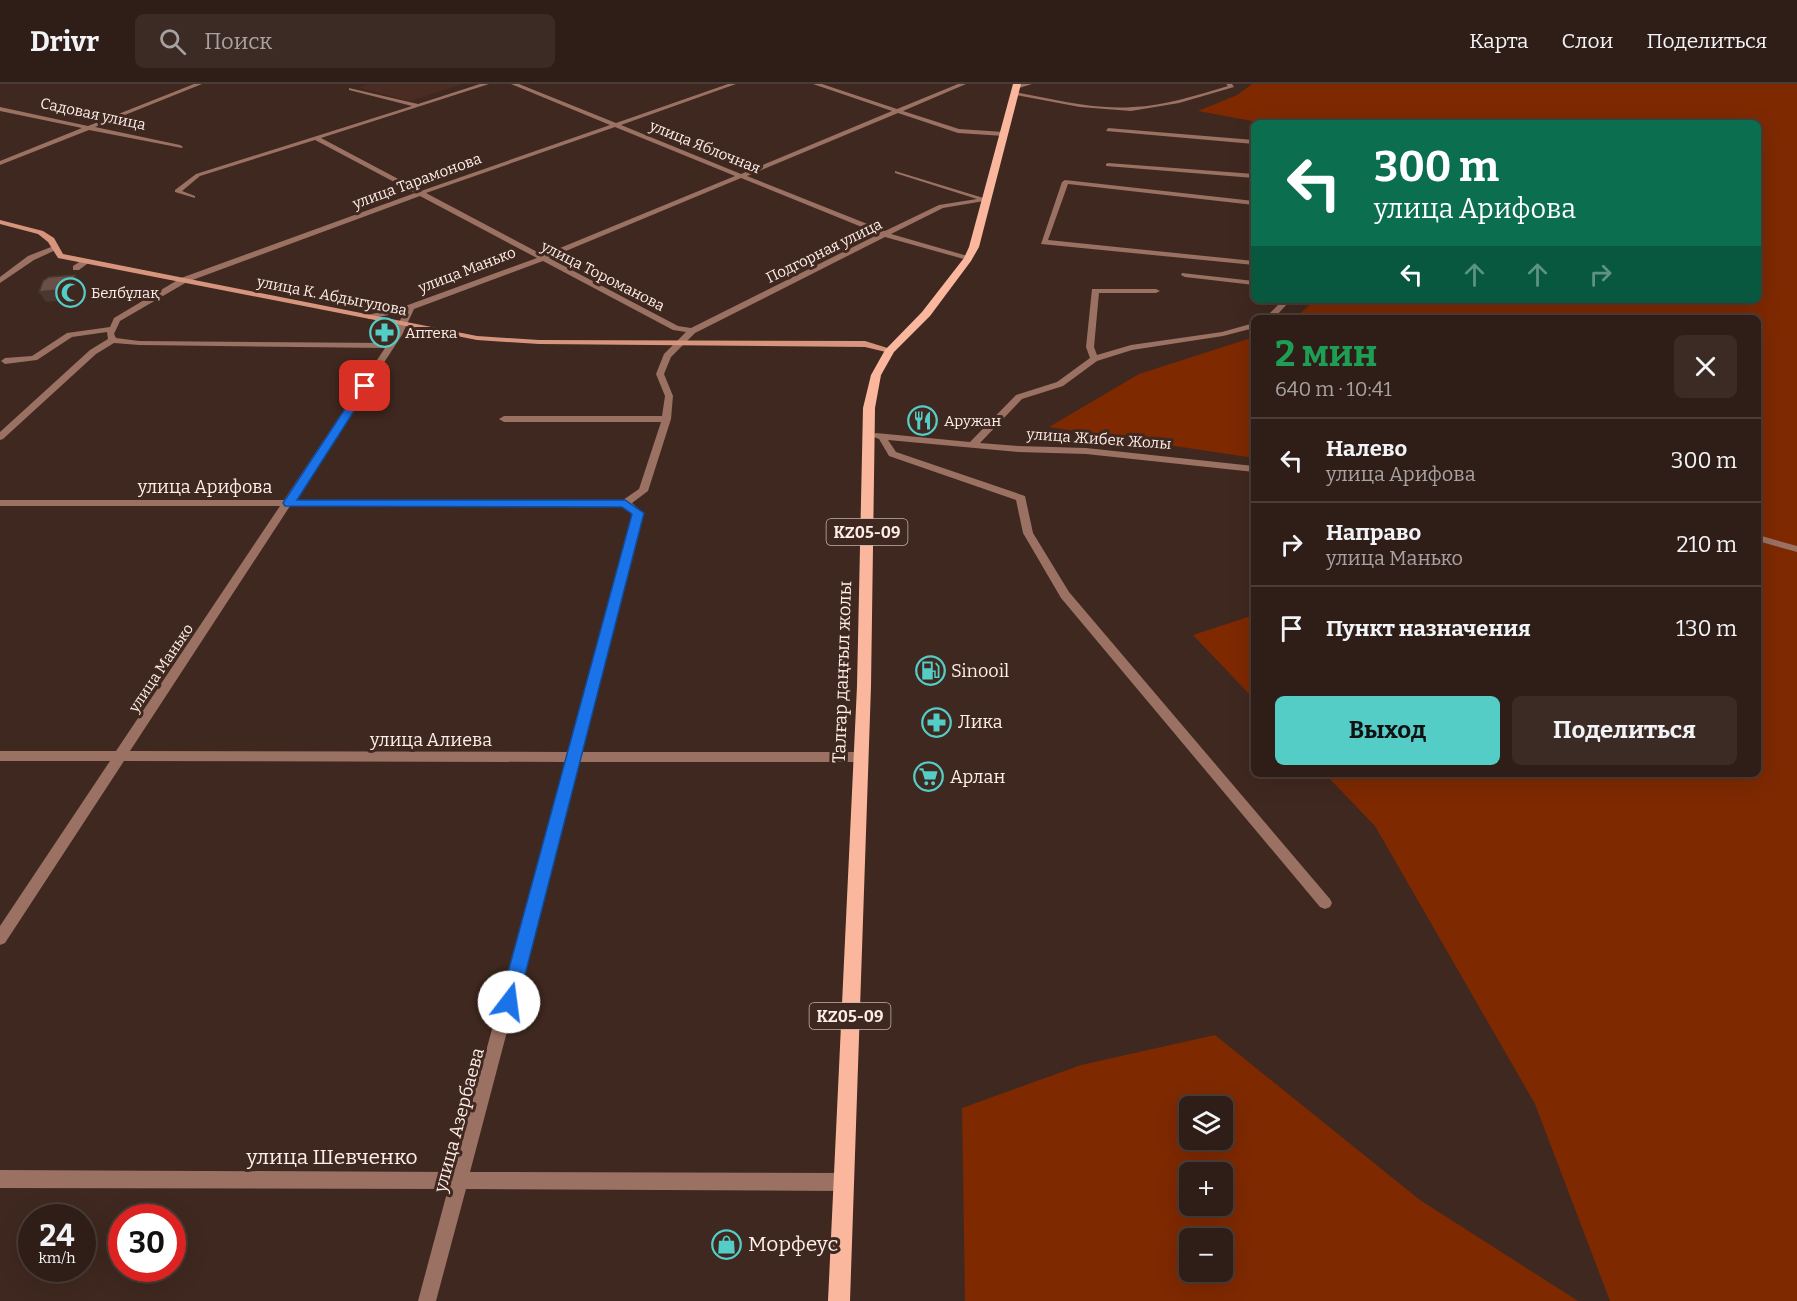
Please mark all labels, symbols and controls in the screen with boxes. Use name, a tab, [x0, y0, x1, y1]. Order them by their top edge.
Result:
search box	[135, 14, 555, 68]
text: Drivr	[30, 25, 99, 58]
icon: search	[156, 25, 189, 58]
text: Поиск	[204, 28, 272, 55]
text: Карта	[1469, 28, 1528, 54]
text: Слои	[1561, 28, 1613, 54]
text: Поделиться	[1646, 28, 1767, 54]
street label: Садовая улица	[39, 94, 147, 134]
street label: улица Яблочная	[646, 116, 763, 177]
text: 300 m	[1374, 142, 1499, 192]
icon: left	[1275, 144, 1353, 222]
street label: улица Тарамонова	[349, 149, 484, 213]
text: улица Арифова	[1374, 193, 1576, 225]
street label: Подгорная улица	[763, 215, 885, 287]
street label: улица Тороманова	[537, 237, 668, 315]
street label: улица Манько	[415, 243, 518, 297]
icon: left	[1395, 258, 1428, 291]
icon: ahead	[1458, 258, 1491, 291]
icon: ahead	[1521, 258, 1554, 291]
icon: right	[1584, 258, 1617, 291]
street label: улица К. Абдыгулова	[254, 272, 409, 319]
mosque icon: Белбұлақ	[54, 277, 86, 309]
place label: Белбұлақ	[91, 284, 160, 302]
pharmacy icon: Аптека	[368, 317, 400, 349]
place label: Аптека	[405, 324, 457, 342]
text: 2 мин	[1275, 332, 1377, 376]
button: close	[1674, 335, 1737, 398]
pin	[339, 360, 390, 411]
icon: arrive	[348, 369, 381, 402]
text: 640 m · 10:41	[1275, 377, 1392, 401]
restaurant icon: Аружан	[907, 405, 939, 437]
place label: Аружан	[944, 412, 1001, 430]
street label: улица Жибек Жолы	[1025, 425, 1172, 453]
text: Налево	[1326, 435, 1407, 462]
icon: left	[1275, 444, 1308, 477]
text: 300 m	[1671, 447, 1737, 474]
text: улица Арифова	[1326, 462, 1476, 486]
street label: улица Арифова	[137, 476, 272, 498]
road number: KZ05-09	[826, 519, 908, 545]
text: Направо	[1326, 519, 1421, 546]
icon: right	[1275, 528, 1308, 561]
text: 210 m	[1677, 531, 1737, 558]
text: улица Манько	[1326, 546, 1463, 570]
street label: Талғар даңғыл жолы	[828, 581, 856, 763]
icon: arrive	[1275, 612, 1308, 645]
text: Пункт назначения	[1326, 615, 1531, 642]
text: 130 m	[1676, 615, 1737, 642]
street label: улица Манько	[124, 620, 197, 716]
fuel station icon: Sinooil	[914, 655, 946, 687]
place label: Sinooil	[951, 660, 1009, 682]
button: Выход	[1275, 696, 1500, 765]
button: Поделиться	[1512, 696, 1737, 765]
pharmacy icon: Лика	[921, 706, 953, 738]
place label: Лика	[958, 711, 1003, 733]
street label: улица Алиева	[369, 729, 492, 751]
supermarket icon: Арлан	[913, 761, 945, 793]
place label: Арлан	[950, 766, 1005, 788]
position arrow	[477, 970, 541, 1034]
road number: KZ05-09	[810, 1003, 890, 1029]
street label: улица Азербаева	[429, 1045, 489, 1196]
map controls	[1179, 1096, 1233, 1282]
button: layers	[1179, 1096, 1233, 1150]
street label: улица Шевченко	[245, 1144, 418, 1170]
button: +	[1179, 1162, 1233, 1216]
speed limit sign: 30	[108, 1204, 186, 1282]
text: 24	[39, 1218, 75, 1254]
shop icon: Морфеус	[711, 1228, 743, 1260]
button: −	[1179, 1228, 1233, 1282]
place label: Морфеус	[748, 1231, 838, 1257]
text: km/h	[38, 1249, 76, 1267]

